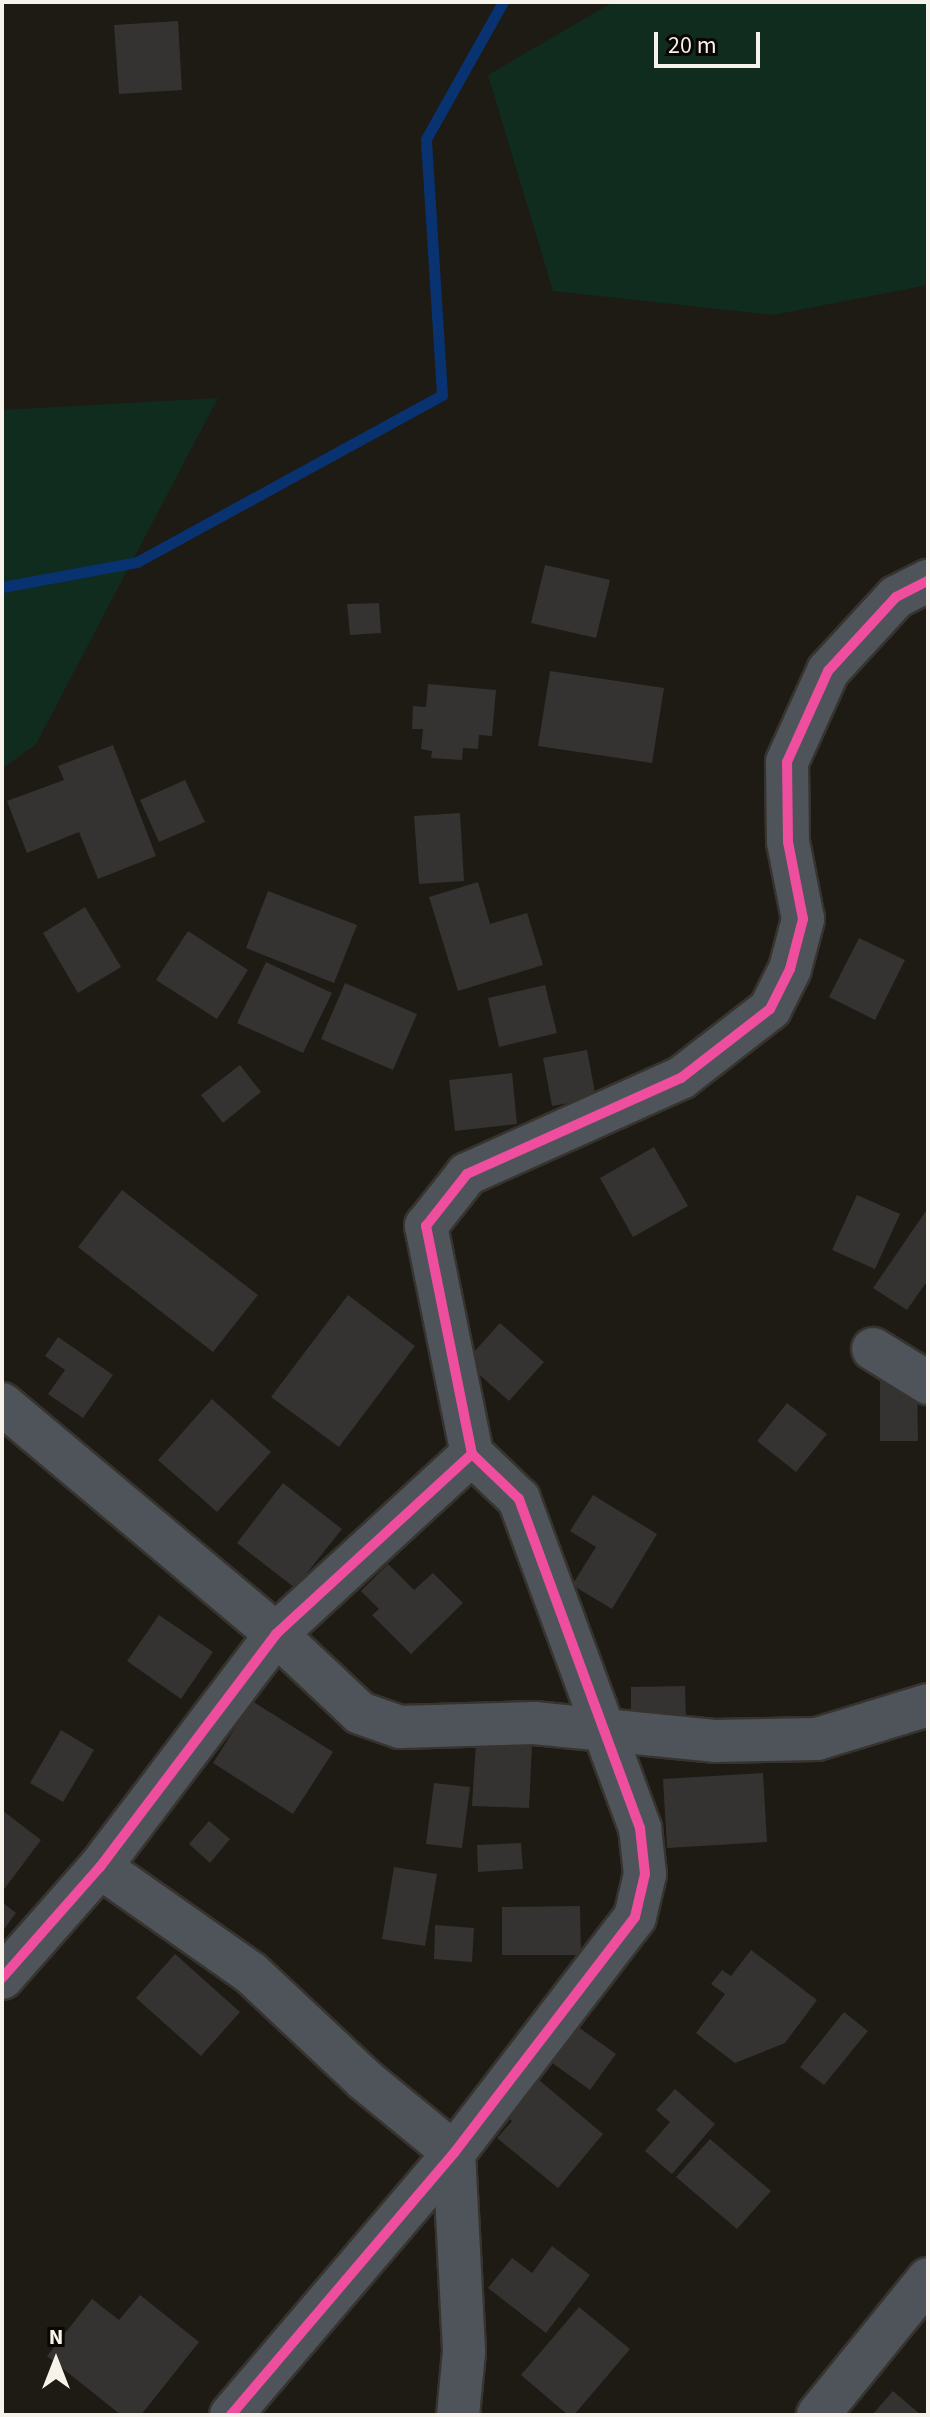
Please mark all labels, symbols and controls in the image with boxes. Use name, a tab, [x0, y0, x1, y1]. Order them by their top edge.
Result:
scale bar	[658, 16, 764, 66]
text: 20 m	[668, 28, 717, 63]
north arrow	[16, 2321, 96, 2401]
text: N	[49, 2321, 63, 2353]

